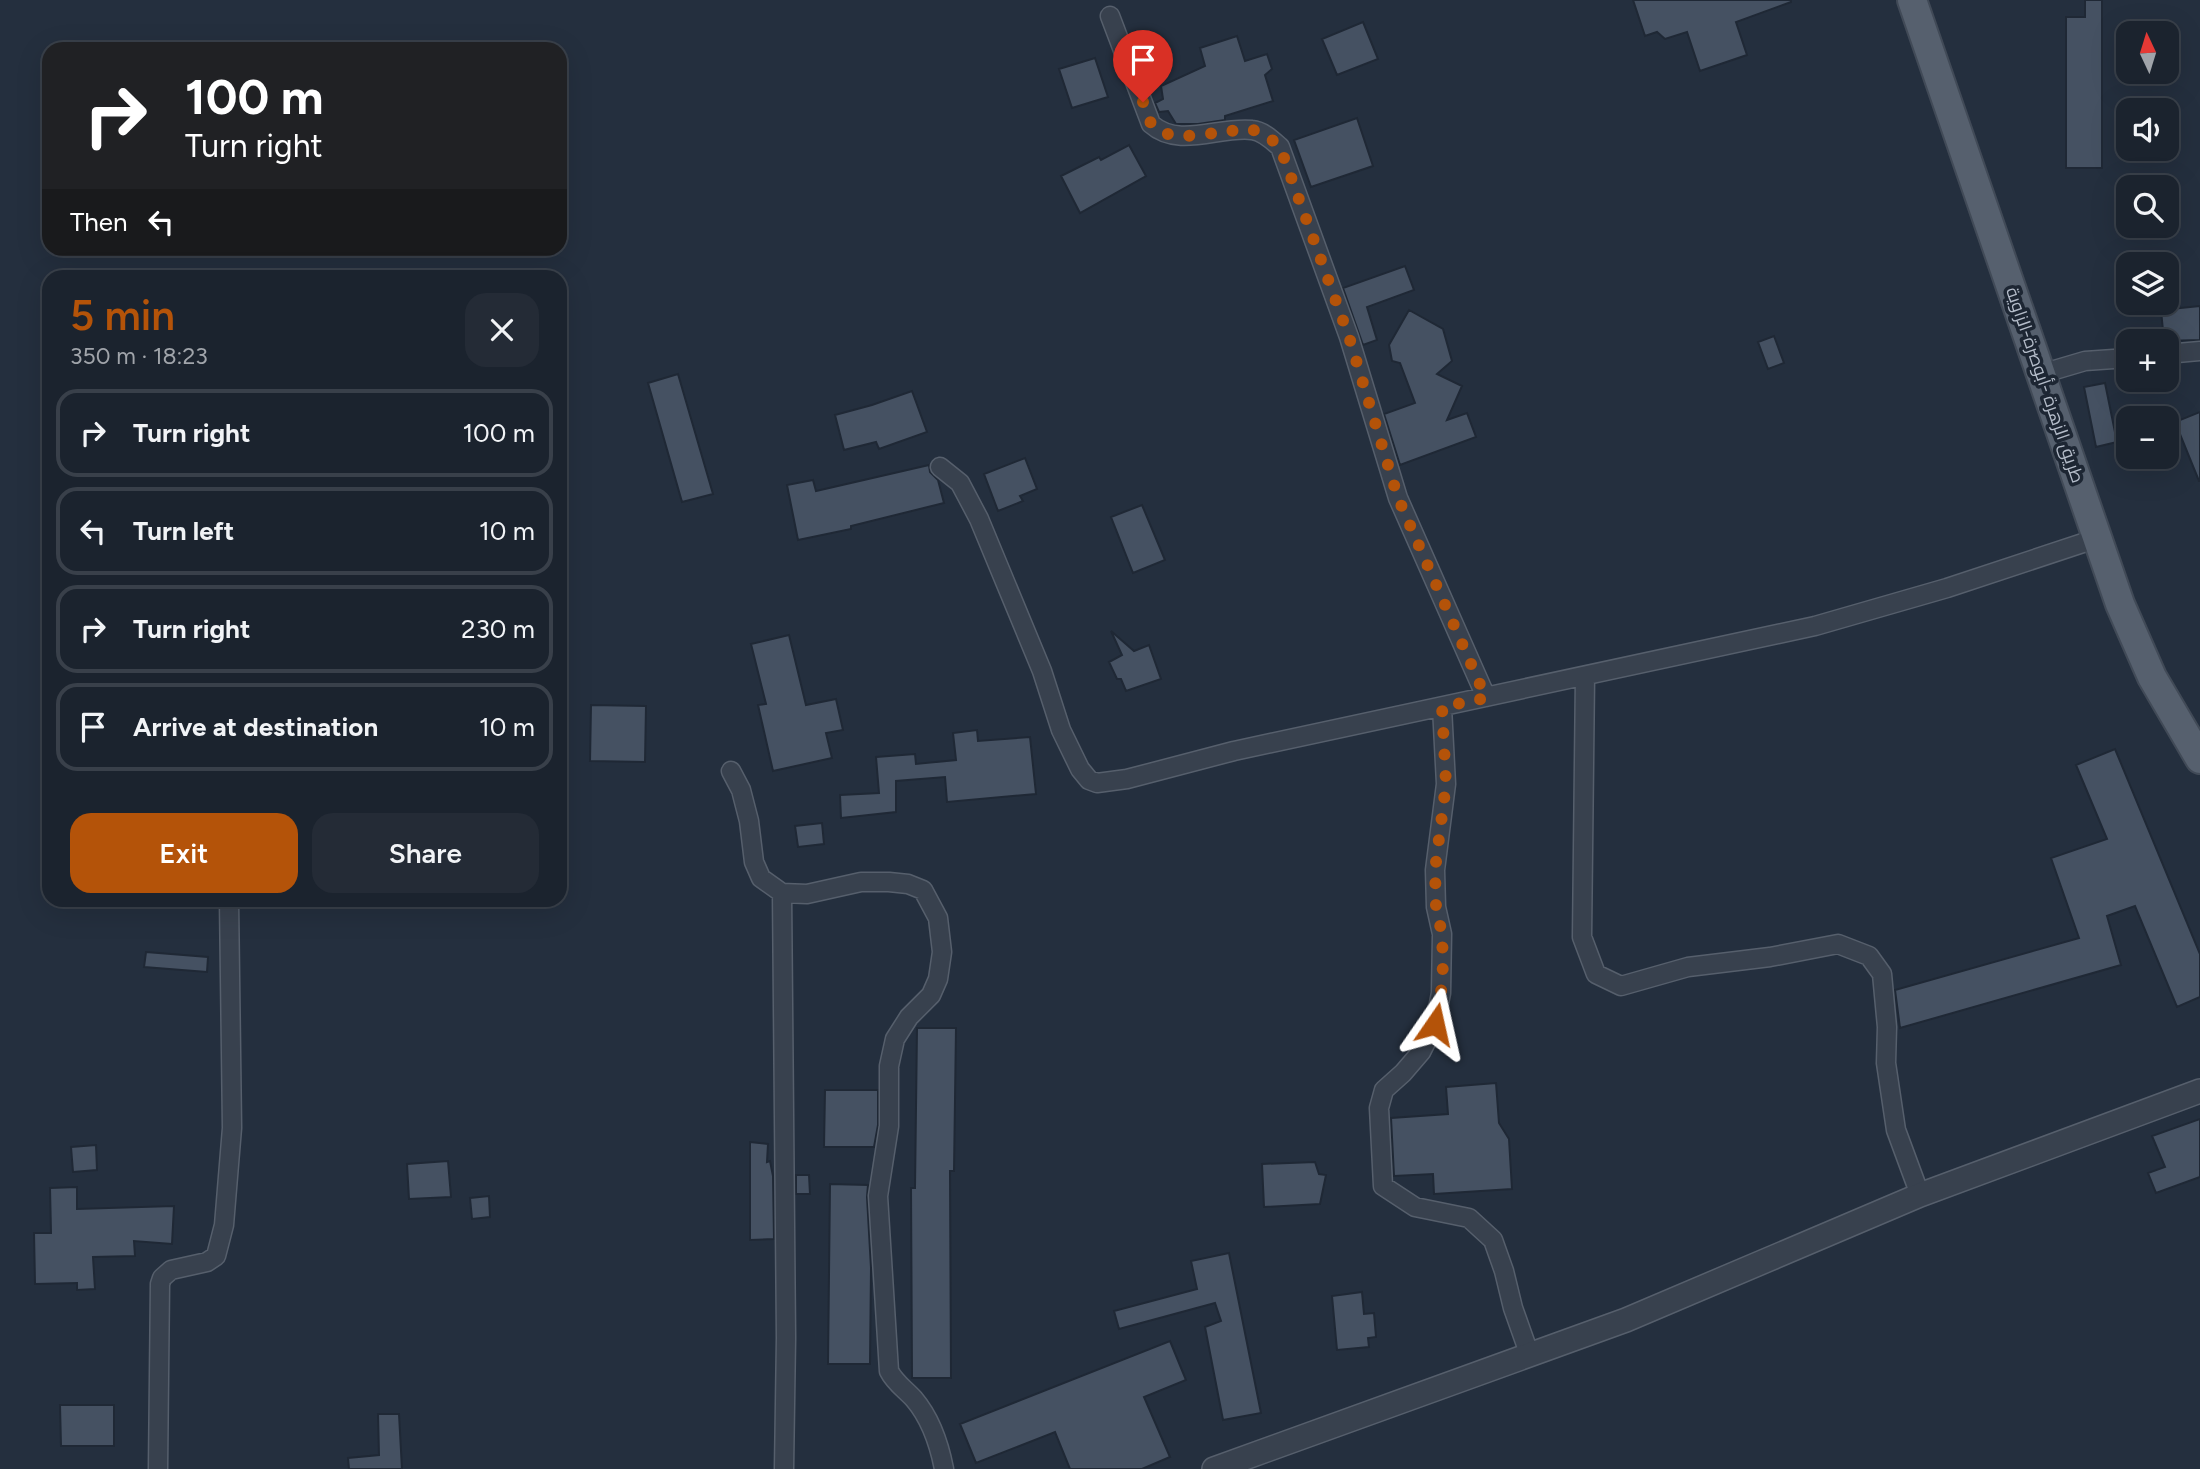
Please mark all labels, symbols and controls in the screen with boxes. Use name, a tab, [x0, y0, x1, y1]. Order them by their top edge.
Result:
north arrow	[2116, 21, 2179, 84]
map controls	[2116, 21, 2179, 469]
pin	[1113, 30, 1173, 102]
icon: arrive	[1124, 41, 1162, 79]
text: 100 m	[185, 67, 324, 126]
icon: right	[70, 70, 161, 161]
button: sound	[2116, 98, 2179, 161]
text: Turn right	[185, 127, 323, 165]
button: search	[2116, 175, 2179, 238]
icon: left	[142, 203, 180, 241]
text: Then	[70, 206, 128, 238]
button: layers	[2116, 252, 2179, 315]
street label: طريق الزهرة -أبوصرة-الزاوية	[2000, 284, 2089, 486]
text: 5 min	[70, 290, 175, 341]
button: close	[465, 293, 539, 367]
button: +	[2116, 329, 2179, 392]
text: 350 m · 18:23	[70, 342, 208, 370]
button: −	[2116, 406, 2179, 469]
icon: right	[74, 414, 112, 452]
text: Turn right	[133, 417, 250, 449]
text: 100 m	[462, 417, 535, 449]
icon: left	[74, 512, 112, 550]
text: Turn left	[133, 515, 234, 547]
text: 10 m	[479, 515, 535, 547]
icon: right	[74, 610, 112, 648]
text: Turn right	[133, 613, 250, 645]
text: 230 m	[461, 613, 535, 645]
icon: arrive	[74, 708, 112, 746]
text: Arrive at destination	[133, 711, 378, 743]
text: 10 m	[479, 711, 535, 743]
button: Exit	[70, 813, 298, 893]
button: Share	[312, 813, 539, 893]
position arrow	[1398, 987, 1472, 1061]

